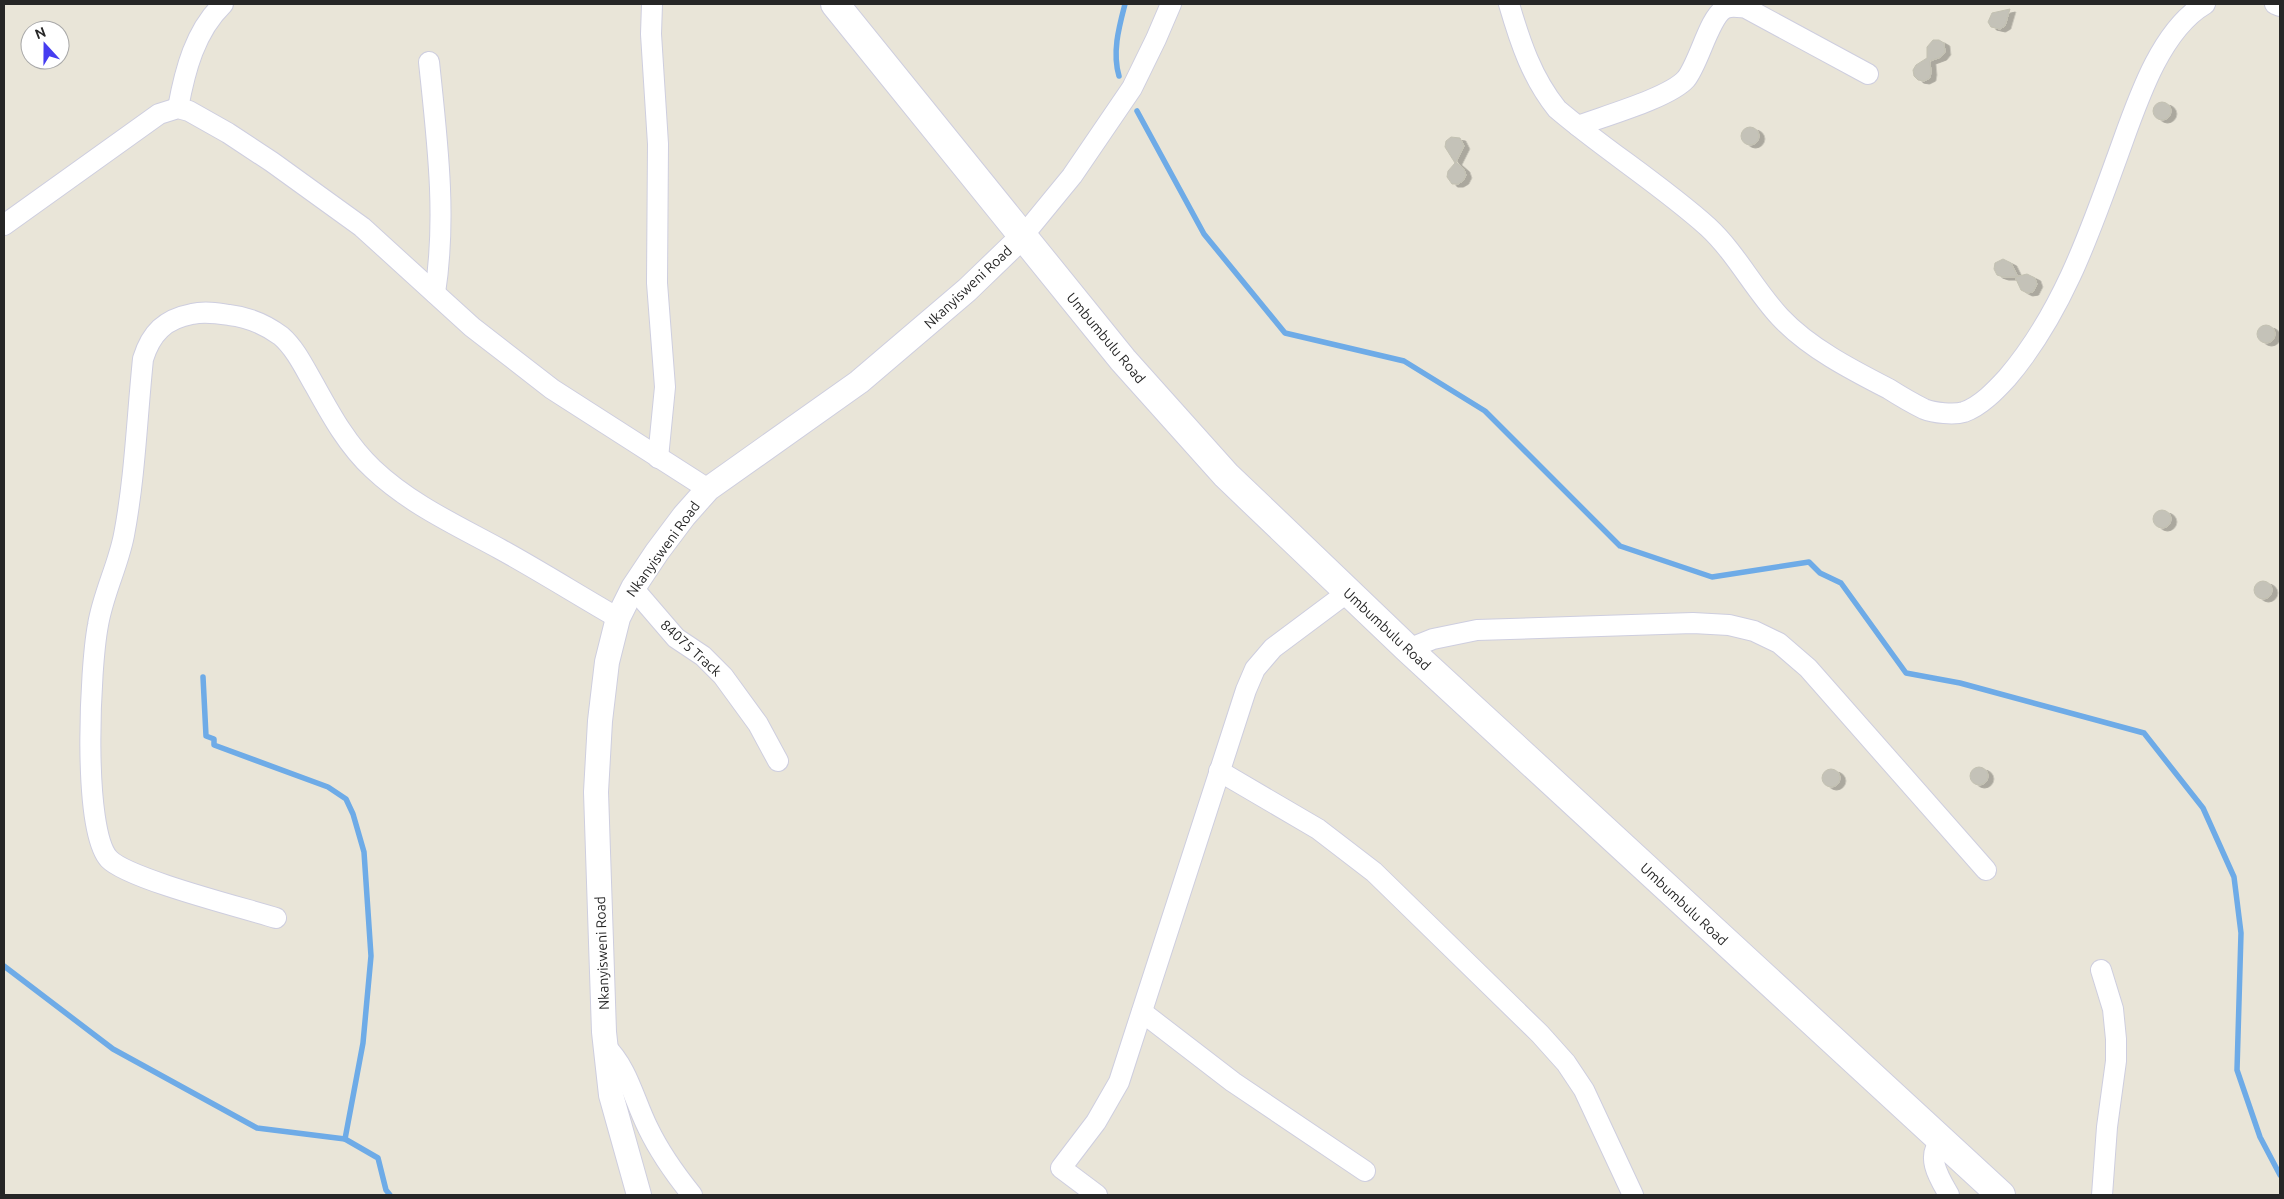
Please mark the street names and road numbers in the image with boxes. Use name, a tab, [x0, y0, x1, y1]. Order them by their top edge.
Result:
street label: Nkanyisweni Road	[921, 242, 1015, 332]
street label: Umbumbulu Road	[1063, 289, 1149, 387]
street label: Nkanyisweni Road	[623, 498, 703, 600]
street label: Umbumbulu Road	[1340, 585, 1434, 673]
street label: 84075 Track	[657, 617, 725, 679]
street label: Umbumbulu Road	[1637, 860, 1731, 948]
street label: Nkanyisweni Road	[592, 896, 612, 1010]

